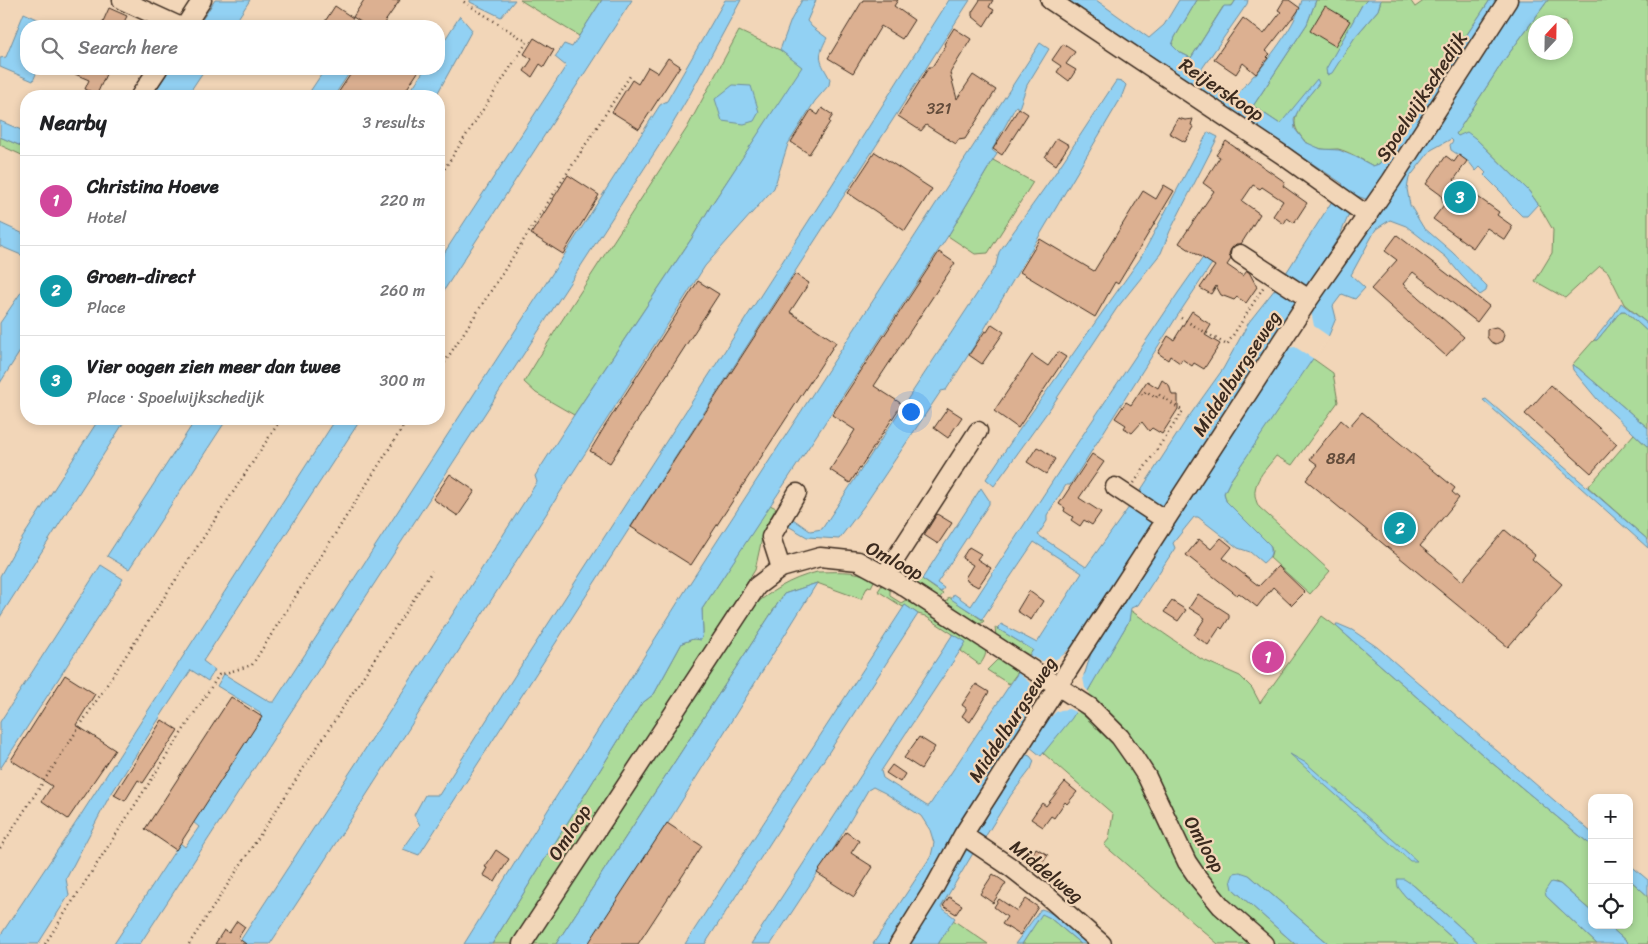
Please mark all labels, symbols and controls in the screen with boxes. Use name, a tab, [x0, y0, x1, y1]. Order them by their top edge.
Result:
north arrow	[1528, 15, 1573, 60]
search box	[20, 20, 445, 75]
street label: Spoelwijkschedijk	[1367, 24, 1476, 168]
text: Search here	[78, 31, 178, 64]
icon: search	[38, 34, 66, 62]
street label: Reijerskoop	[1172, 49, 1271, 130]
house number: 321	[927, 94, 952, 123]
text: Nearby	[40, 104, 106, 142]
text: 3 results	[362, 108, 425, 137]
text: Christina Hoeve	[87, 170, 219, 203]
pin: 3	[1444, 178, 1476, 216]
text: 1	[53, 186, 59, 215]
text: 220 m	[380, 186, 425, 215]
text: Hotel	[87, 203, 126, 232]
text: Groen-direct	[87, 260, 195, 293]
text: 2	[51, 276, 61, 305]
text: 260 m	[380, 276, 425, 305]
text: Place	[87, 293, 126, 322]
street label: Middelburgseweg	[1183, 304, 1290, 443]
text: Vier oogen zien meer dan twee	[87, 350, 340, 383]
text: 3	[52, 366, 60, 395]
text: 300 m	[380, 366, 425, 395]
text: Place · Spoelwijkschedijk	[87, 383, 264, 412]
your location	[898, 399, 924, 425]
house number: 88A	[1326, 444, 1356, 473]
pin: 2	[1384, 509, 1416, 547]
street label: Omloop	[860, 531, 930, 589]
pin: 1	[1252, 638, 1284, 676]
street label: Middelburgseweg	[959, 650, 1066, 789]
map controls	[1588, 794, 1633, 929]
button: +	[1588, 794, 1633, 839]
street label: Omloop	[539, 797, 600, 867]
street label: Omloop	[1175, 809, 1234, 879]
street label: Middelweg	[1002, 831, 1092, 912]
button: −	[1588, 839, 1633, 884]
button: locate	[1588, 884, 1633, 929]

